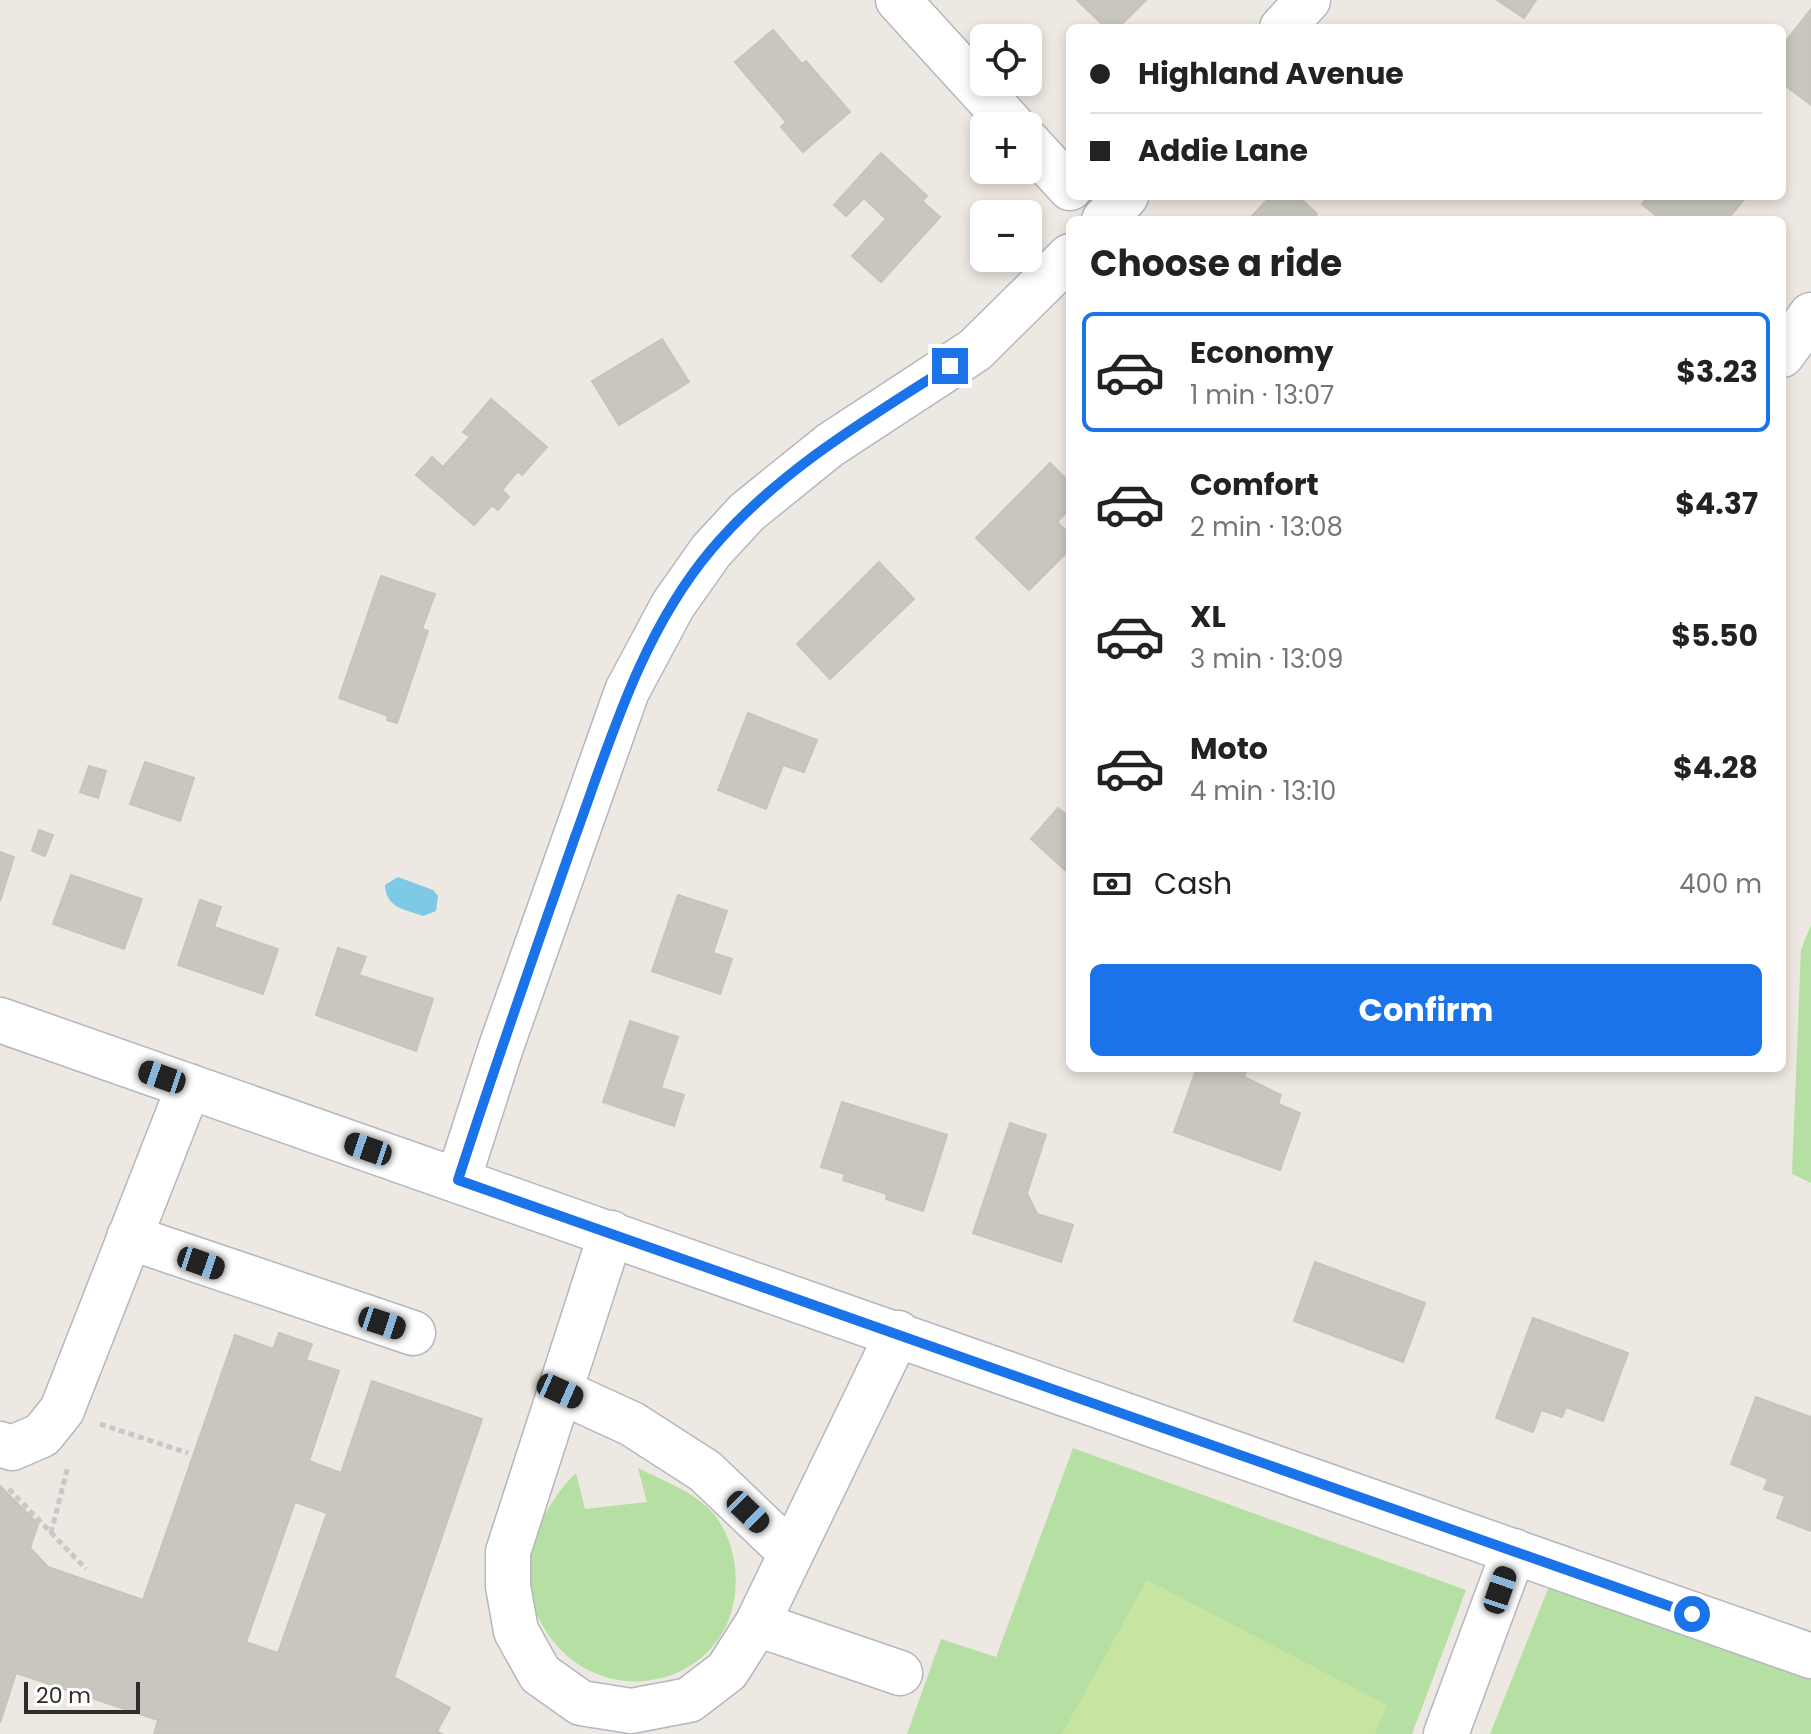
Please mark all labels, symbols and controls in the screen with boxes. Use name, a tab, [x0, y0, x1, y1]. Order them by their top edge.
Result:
map controls	[970, 24, 1042, 272]
button: locate	[970, 24, 1042, 96]
text: Highland Avenue	[1138, 52, 1404, 95]
button: +	[970, 112, 1042, 184]
text: Addie Lane	[1138, 129, 1308, 172]
button: −	[970, 200, 1042, 272]
text: Choose a ride	[1090, 238, 1342, 289]
text: Economy	[1190, 331, 1334, 374]
icon: car	[1094, 336, 1166, 408]
route end	[932, 348, 968, 384]
text: $3.23	[1676, 350, 1758, 393]
text: 1 min · 13:07	[1190, 377, 1334, 413]
text: Comfort	[1190, 463, 1319, 506]
icon: car	[1094, 468, 1166, 540]
text: $4.37	[1675, 482, 1758, 525]
text: 2 min · 13:08	[1190, 509, 1343, 545]
text: XL	[1190, 595, 1226, 638]
icon: car	[1094, 600, 1166, 672]
text: $5.50	[1671, 614, 1758, 657]
text: 3 min · 13:09	[1190, 641, 1343, 677]
text: Moto	[1190, 727, 1268, 770]
icon: car	[1094, 732, 1166, 804]
text: $4.28	[1673, 746, 1758, 789]
text: 4 min · 13:10	[1190, 773, 1336, 809]
icon: cash	[1090, 862, 1134, 906]
text: Cash	[1154, 862, 1232, 905]
text: 400 m	[1679, 866, 1762, 902]
button: Confirm	[1090, 964, 1762, 1056]
car	[135, 1058, 189, 1096]
car	[341, 1130, 395, 1168]
car	[174, 1244, 228, 1282]
car	[355, 1304, 409, 1342]
car	[533, 1370, 587, 1412]
car	[722, 1487, 774, 1537]
car	[1481, 1563, 1519, 1617]
route start	[1674, 1596, 1710, 1632]
scale bar	[24, 1678, 140, 1714]
text: 20 m	[36, 1680, 91, 1711]

